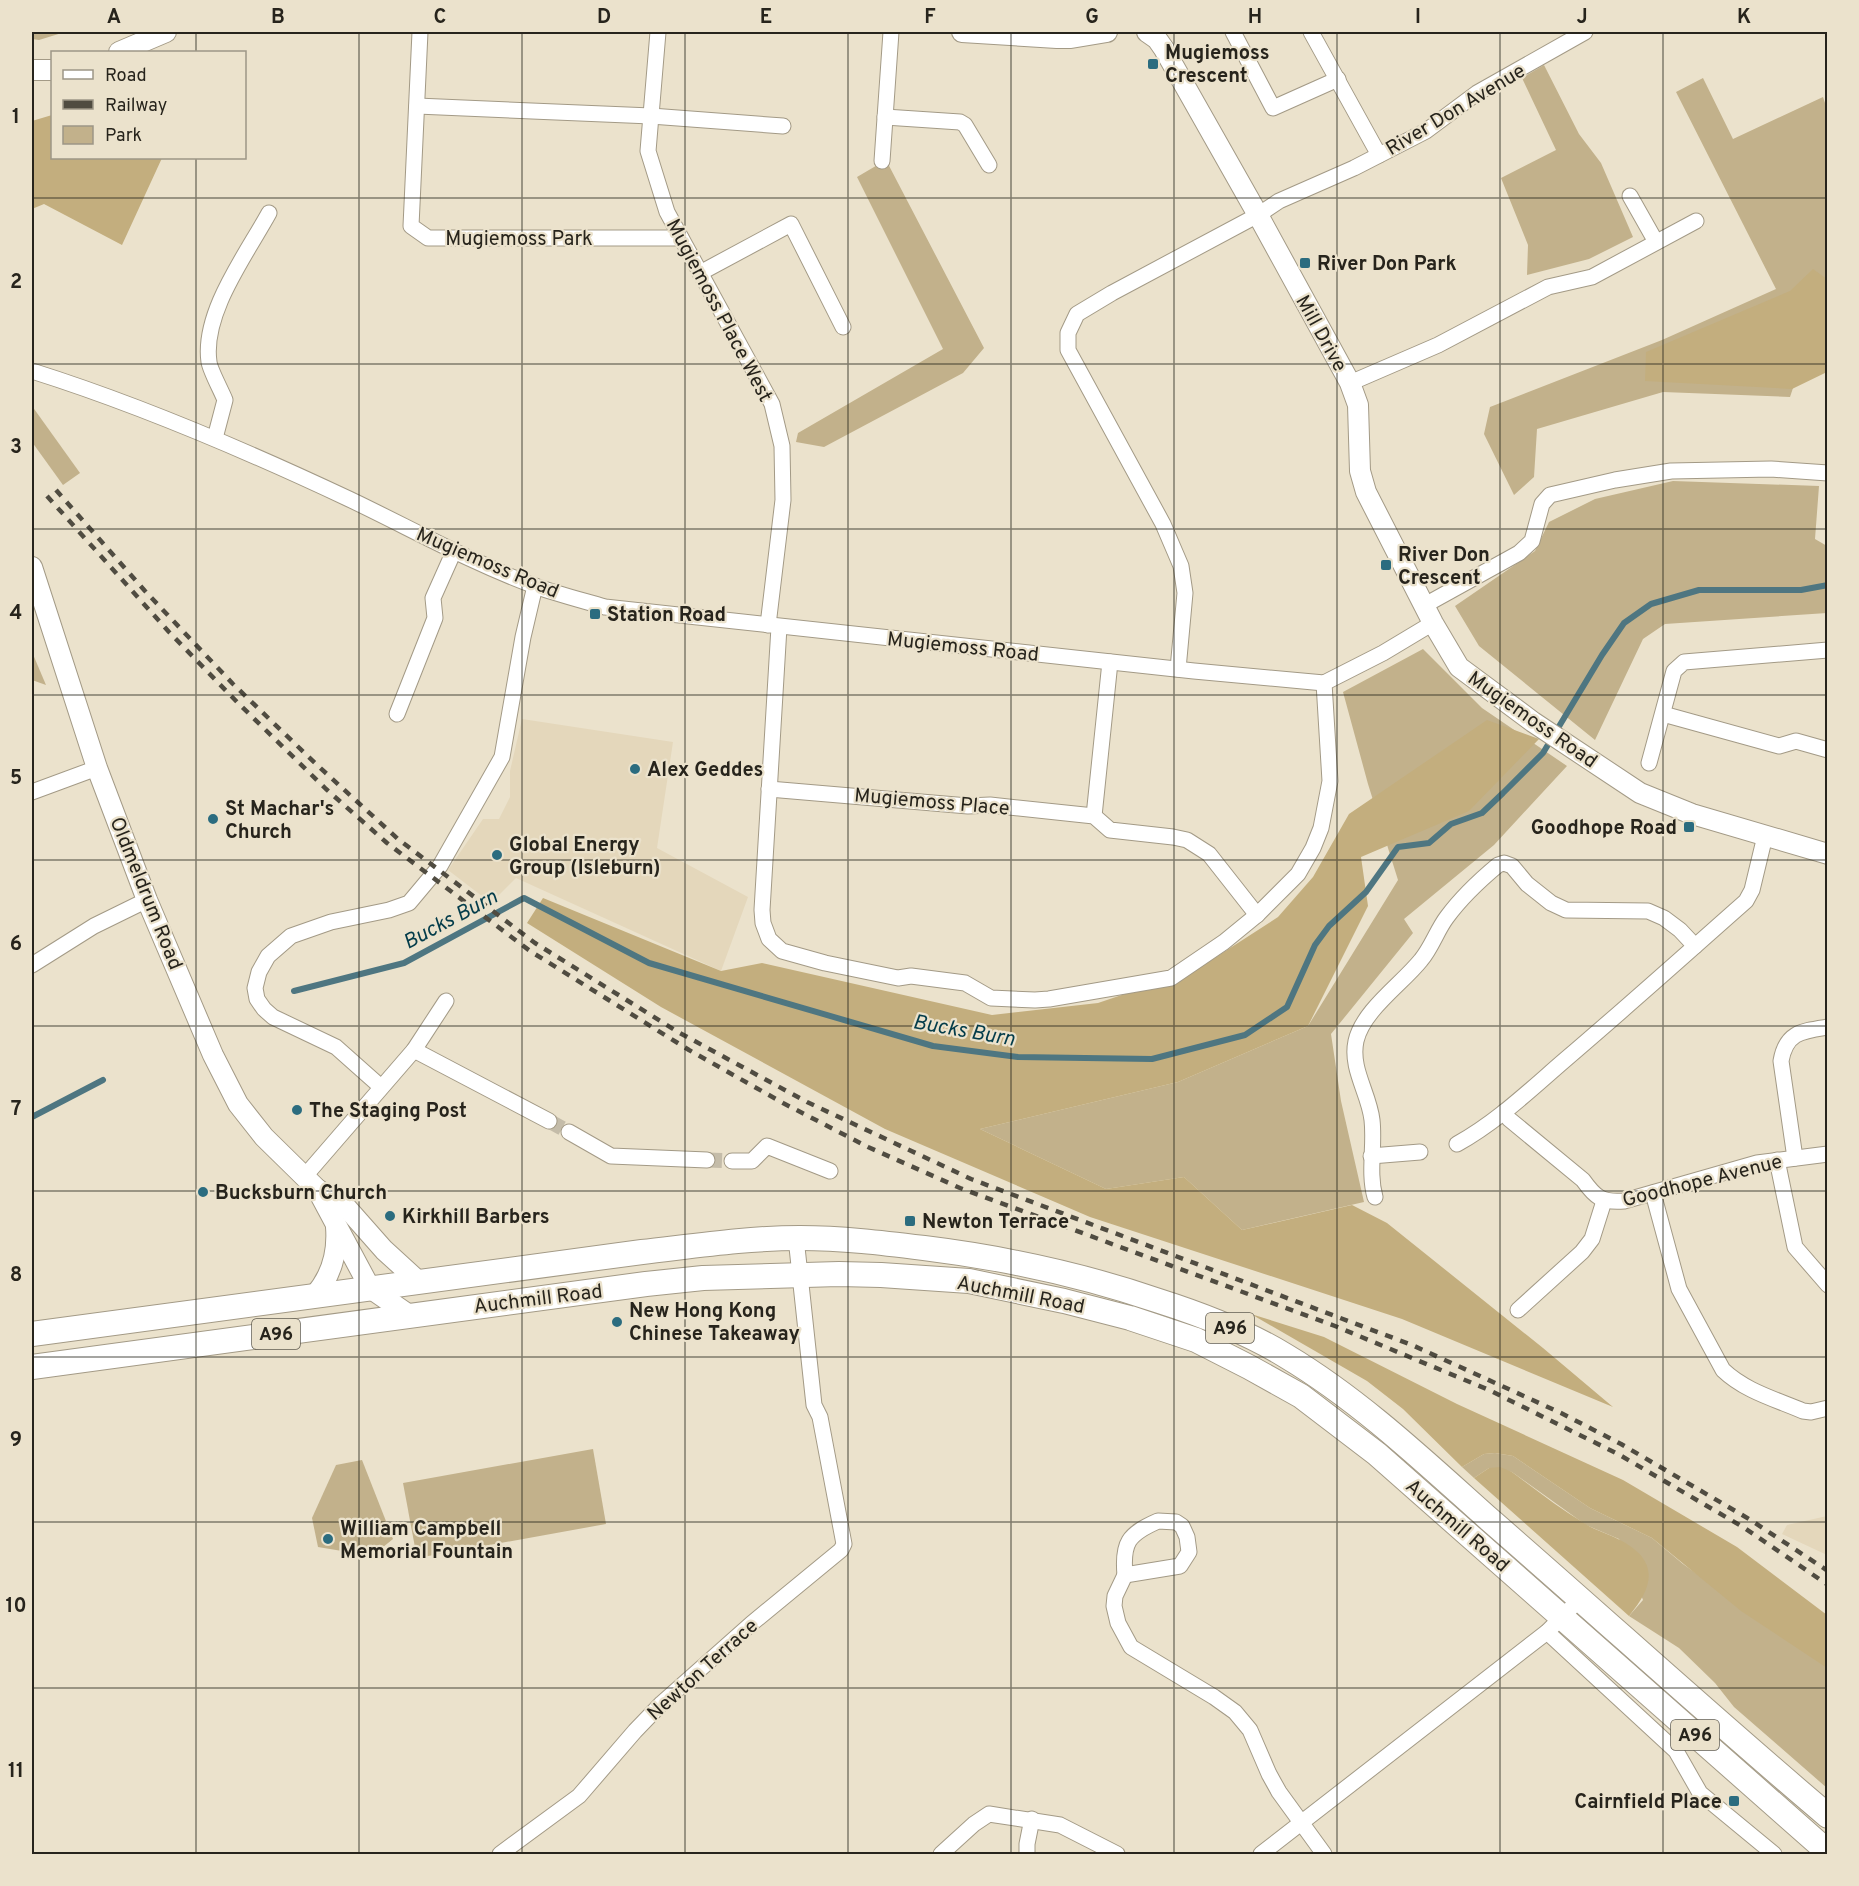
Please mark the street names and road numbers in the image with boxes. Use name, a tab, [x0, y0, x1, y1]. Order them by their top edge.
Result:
street label: River Don Avenue	[1381, 59, 1531, 163]
street label: Mugiemoss Place West	[659, 215, 778, 407]
street label: Mugiemoss Park	[445, 227, 593, 253]
street label: Mill Drive	[1289, 291, 1352, 377]
street label: Mugiemoss Road	[412, 522, 562, 606]
street label: Mugiemoss Road	[886, 627, 1040, 669]
street label: Mugiemoss Road	[1462, 666, 1602, 775]
street label: Mugiemoss Place	[853, 783, 1011, 823]
street label: Oldmeldrum Road	[103, 814, 188, 974]
street label: Goodhope Avenue	[1620, 1150, 1785, 1214]
street label: Auchmill Road	[954, 1271, 1087, 1321]
street label: Auchmill Road	[472, 1279, 604, 1321]
road number: A96	[1206, 1313, 1254, 1343]
road number: A96	[252, 1319, 300, 1349]
street label: Auchmill Road	[1399, 1474, 1514, 1579]
street label: Newton Terrace	[642, 1614, 764, 1727]
road number: A96	[1671, 1720, 1719, 1750]

